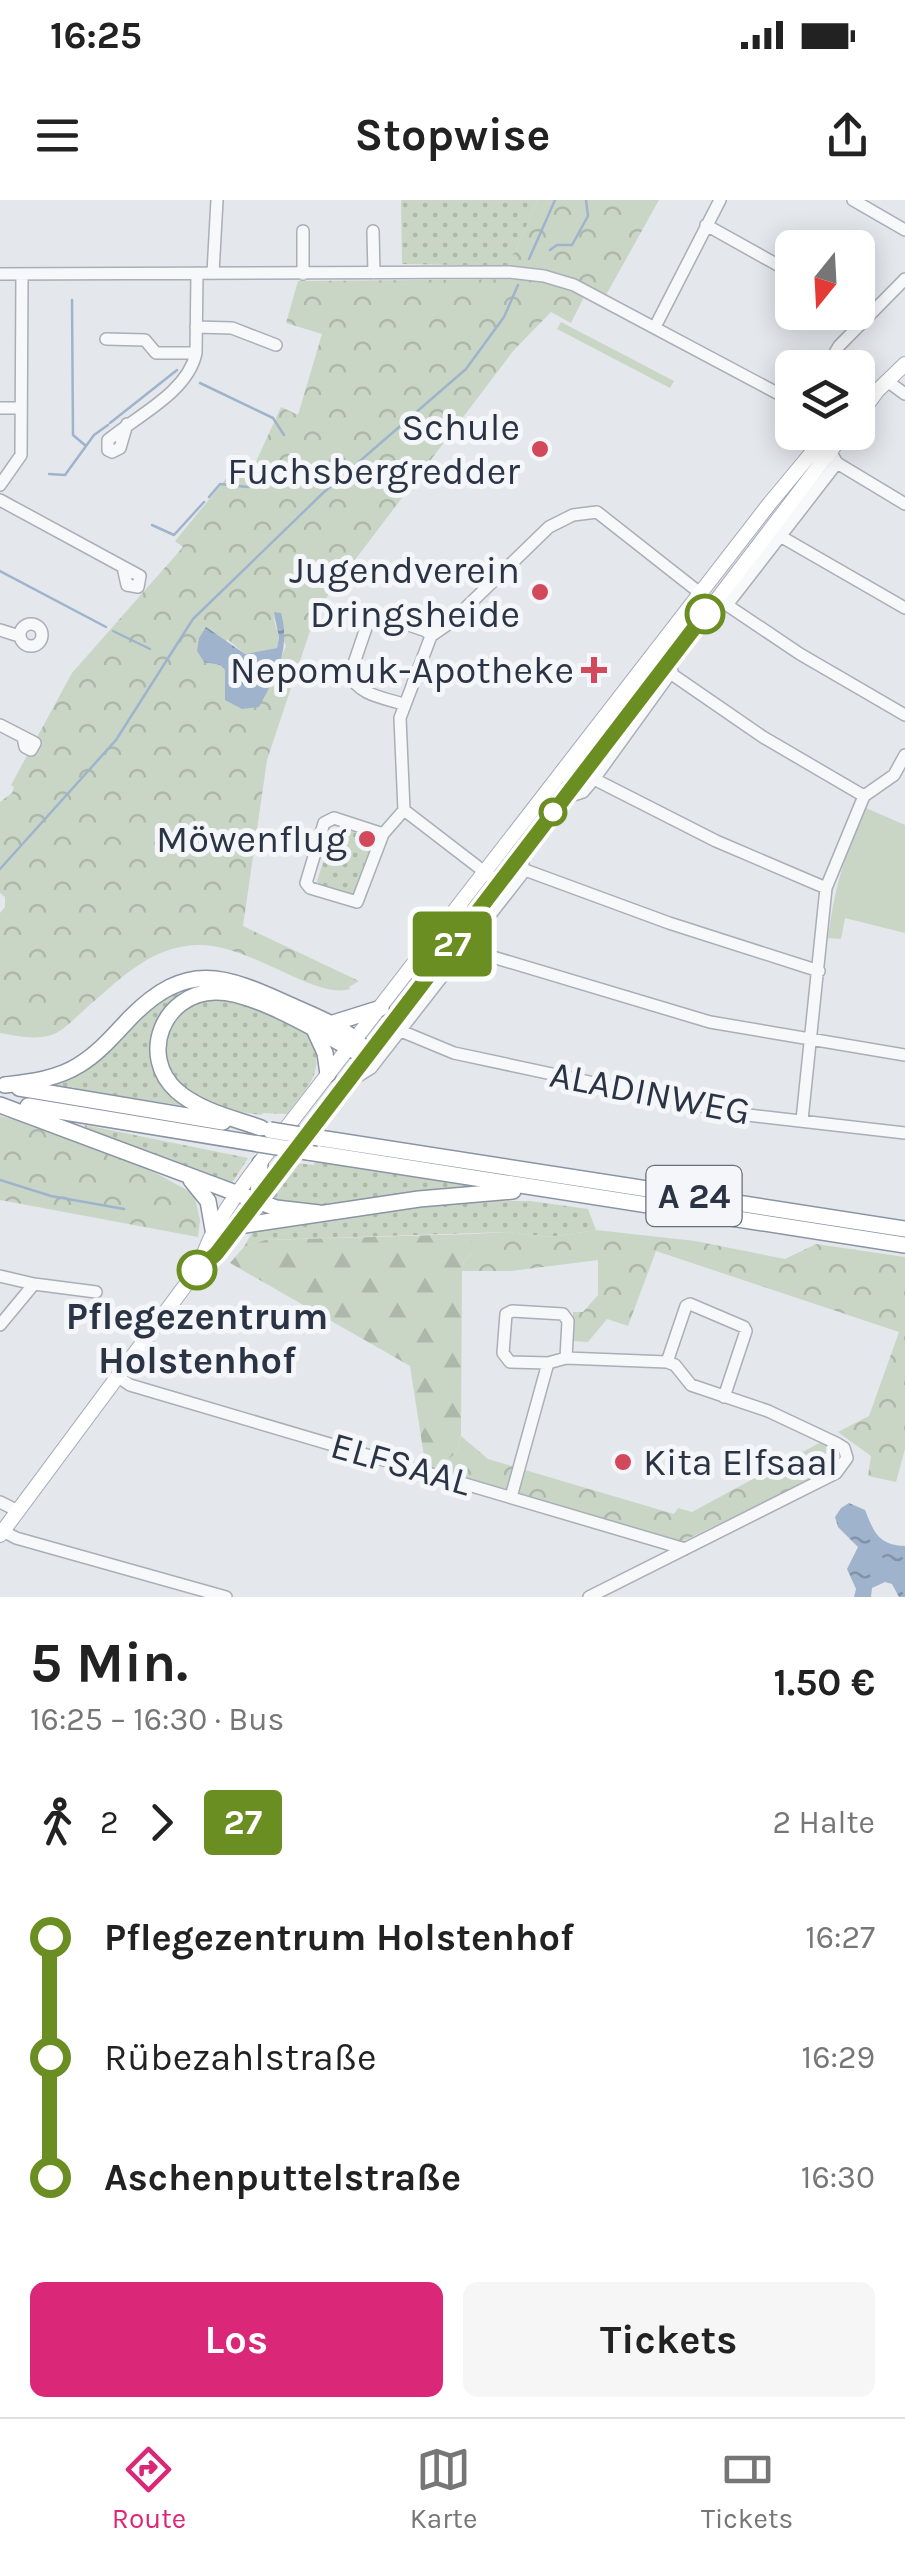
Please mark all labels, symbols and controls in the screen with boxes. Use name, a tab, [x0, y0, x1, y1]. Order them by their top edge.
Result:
text: 16:25	[50, 13, 142, 58]
icon: menu	[30, 108, 85, 163]
icon: share	[820, 108, 875, 163]
text: Stopwise	[355, 109, 550, 161]
north arrow	[775, 230, 875, 330]
map controls	[775, 230, 875, 450]
button: layers	[775, 350, 875, 450]
place label: Schule Fuchsbergredder	[227, 405, 520, 494]
marker: Schule Fuchsbergredder	[529, 438, 551, 460]
place label: Jugendverein Dringsheide	[289, 548, 520, 637]
marker: Jugendverein Dringsheide	[529, 581, 551, 603]
unlabelled marker	[686, 595, 724, 633]
place label: Nepomuk-Apotheke	[230, 648, 574, 693]
marker: Nepomuk-Apotheke	[583, 659, 605, 681]
unlabelled marker	[540, 799, 566, 825]
place label: Möwenflug	[156, 817, 347, 862]
marker: Möwenflug	[356, 828, 378, 850]
line badge: 27	[407, 912, 497, 976]
text: 27	[433, 924, 471, 965]
street label: ALADINWEG	[546, 1052, 754, 1134]
road number: A 24	[646, 1166, 742, 1226]
marker: Pflegezentrum Holstenhof	[178, 1251, 216, 1289]
place label: Pflegezentrum Holstenhof	[66, 1294, 328, 1383]
street label: ELFSAAL	[326, 1423, 476, 1505]
place label: Kita Elfsaal	[643, 1440, 838, 1485]
marker: Kita Elfsaal	[612, 1451, 634, 1473]
text: 5 Min.	[30, 1631, 188, 1695]
text: 1.50 €	[773, 1660, 875, 1705]
text: 16:25 – 16:30 · Bus	[30, 1701, 284, 1738]
icon: walk	[30, 1795, 85, 1850]
icon: forward	[134, 1795, 189, 1850]
text: 27	[224, 1802, 262, 1843]
text: 2	[100, 1804, 119, 1841]
text: 2 Halte	[772, 1804, 875, 1841]
text: Pflegezentrum Holstenhof	[104, 1915, 574, 1960]
text: 16:27	[805, 1919, 875, 1956]
text: Rübezahlstraße	[104, 2035, 377, 2080]
text: 16:29	[802, 2039, 875, 2076]
text: Aschenputtelstraße	[104, 2155, 461, 2200]
text: 16:30	[801, 2159, 875, 2196]
button: Los	[30, 2282, 443, 2397]
button: Tickets	[463, 2282, 875, 2397]
tab: Route	[112, 2442, 186, 2535]
tab: Karte	[410, 2442, 477, 2535]
tab: Tickets	[701, 2442, 793, 2535]

